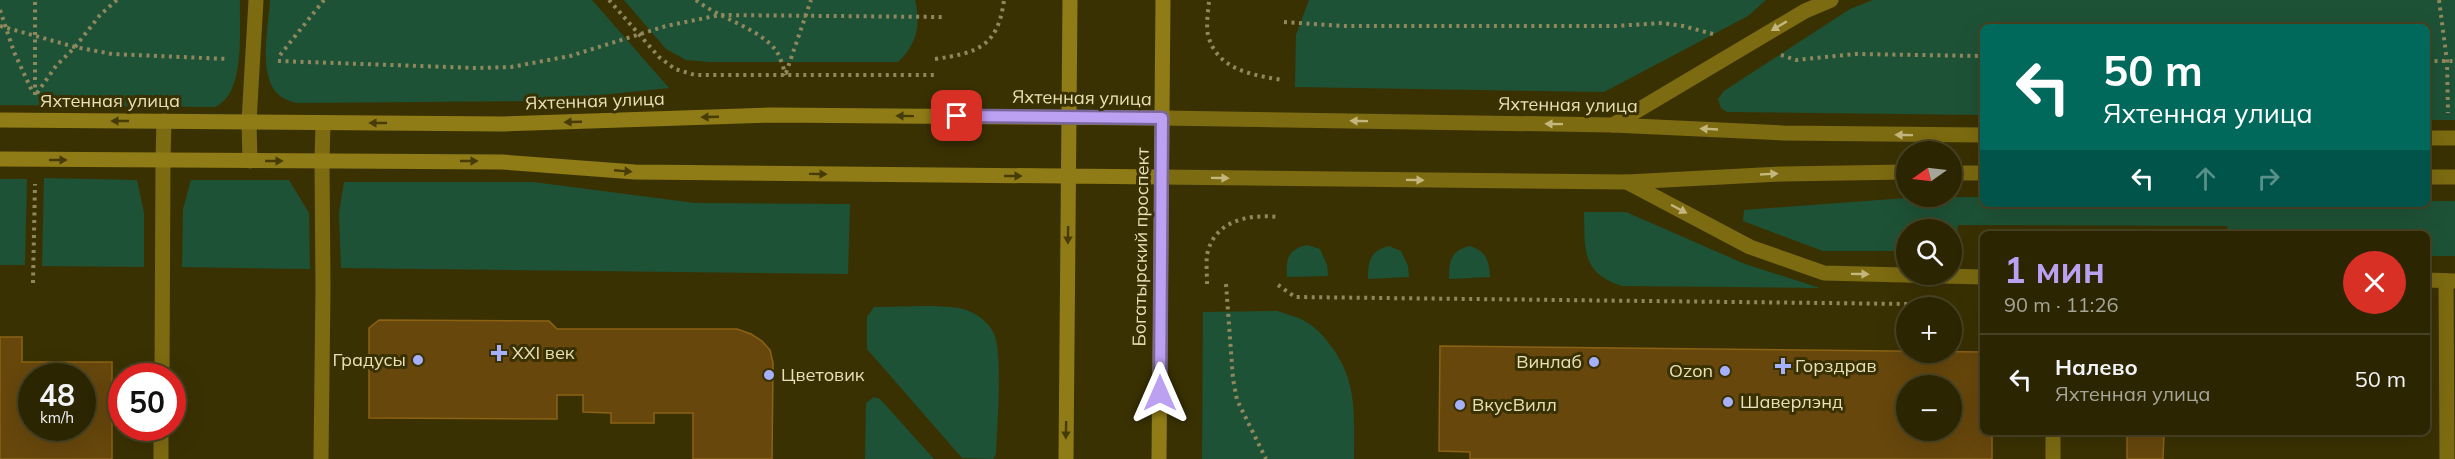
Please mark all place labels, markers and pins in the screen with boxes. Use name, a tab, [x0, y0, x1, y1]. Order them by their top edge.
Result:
pin	[931, 90, 982, 141]
place label: XXI век	[512, 341, 575, 364]
marker: XXI век	[490, 344, 508, 362]
place label: Градусы	[332, 348, 406, 371]
place label: Винлаб	[1516, 350, 1582, 373]
marker: Градусы	[411, 353, 425, 367]
place label: Горздрав	[1795, 354, 1877, 377]
marker: Винлаб	[1587, 355, 1601, 369]
place label: Ozon	[1669, 359, 1713, 382]
marker: Горздрав	[1776, 359, 1790, 373]
place label: Цветовик	[781, 363, 865, 386]
marker: Ozon	[1718, 364, 1732, 378]
marker: Цветовик	[762, 368, 776, 382]
place label: Шаверлэнд	[1740, 390, 1843, 413]
place label: ВкусВилл	[1472, 393, 1557, 416]
marker: Шаверлэнд	[1721, 395, 1735, 409]
marker: ВкусВилл	[1453, 398, 1467, 412]

